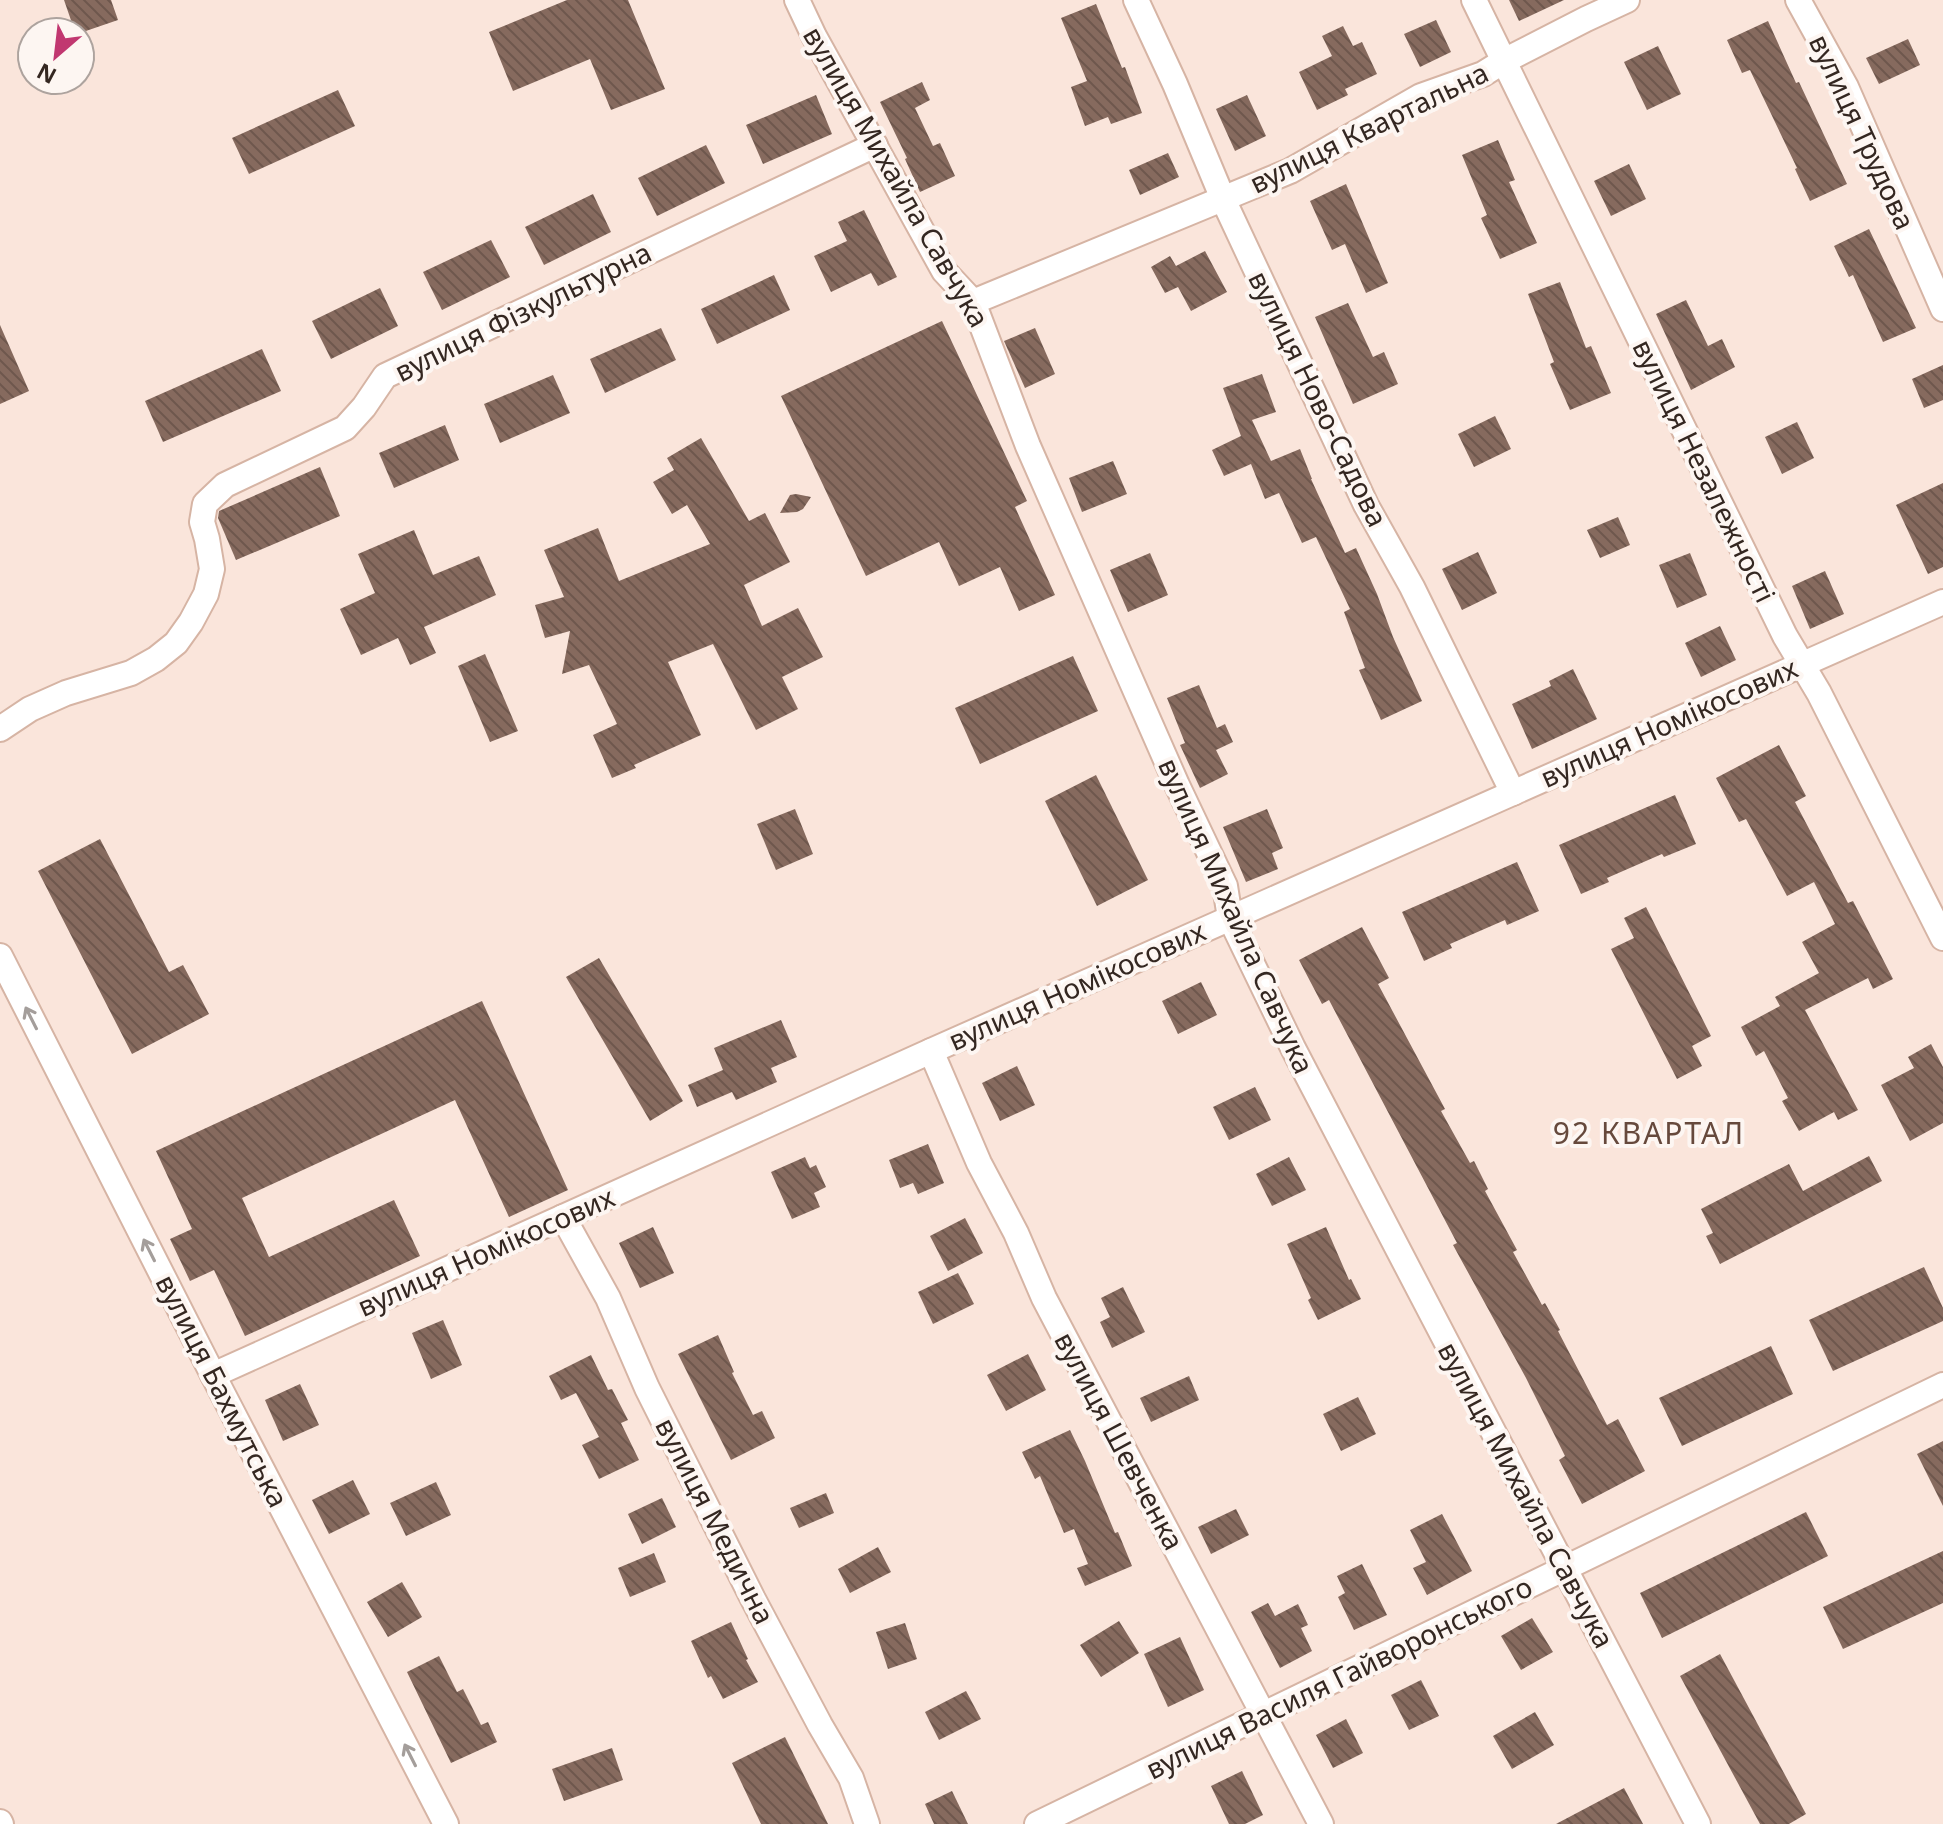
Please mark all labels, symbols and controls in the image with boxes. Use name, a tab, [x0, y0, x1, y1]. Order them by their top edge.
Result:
north arrow	[16, 16, 96, 96]
street label: вулиця Михайла Савчука	[795, 19, 999, 334]
street label: вулиця Трудова	[1801, 28, 1925, 235]
street label: вулиця Квартальна	[1243, 53, 1494, 201]
text: N	[31, 57, 61, 92]
street label: вулиця Фізкультурна	[388, 232, 657, 390]
street label: вулиця Ново-Садова	[1240, 264, 1397, 533]
street label: вулиця Незалежності	[1625, 333, 1785, 609]
street label: вулиця Номікосових	[1534, 648, 1804, 796]
street label: вулиця Михайла Савчука	[1150, 752, 1324, 1079]
street label: вулиця Номікосових	[942, 911, 1212, 1059]
one-way arrow	[23, 1007, 39, 1031]
district label: 92 КВАРТАЛ	[1553, 1112, 1745, 1153]
street label: вулиця Номікосових	[351, 1177, 621, 1325]
one-way arrow	[141, 1239, 157, 1263]
street label: вулиця Бахмутська	[148, 1268, 298, 1514]
street label: вулиця Шевченка	[1046, 1325, 1193, 1556]
street label: вулиця Михайла Савчука	[1430, 1335, 1624, 1654]
street label: вулиця Медична	[647, 1411, 784, 1630]
street label: вулиця Василя Гайворонського	[1139, 1567, 1538, 1787]
one-way arrow	[402, 1743, 418, 1767]

